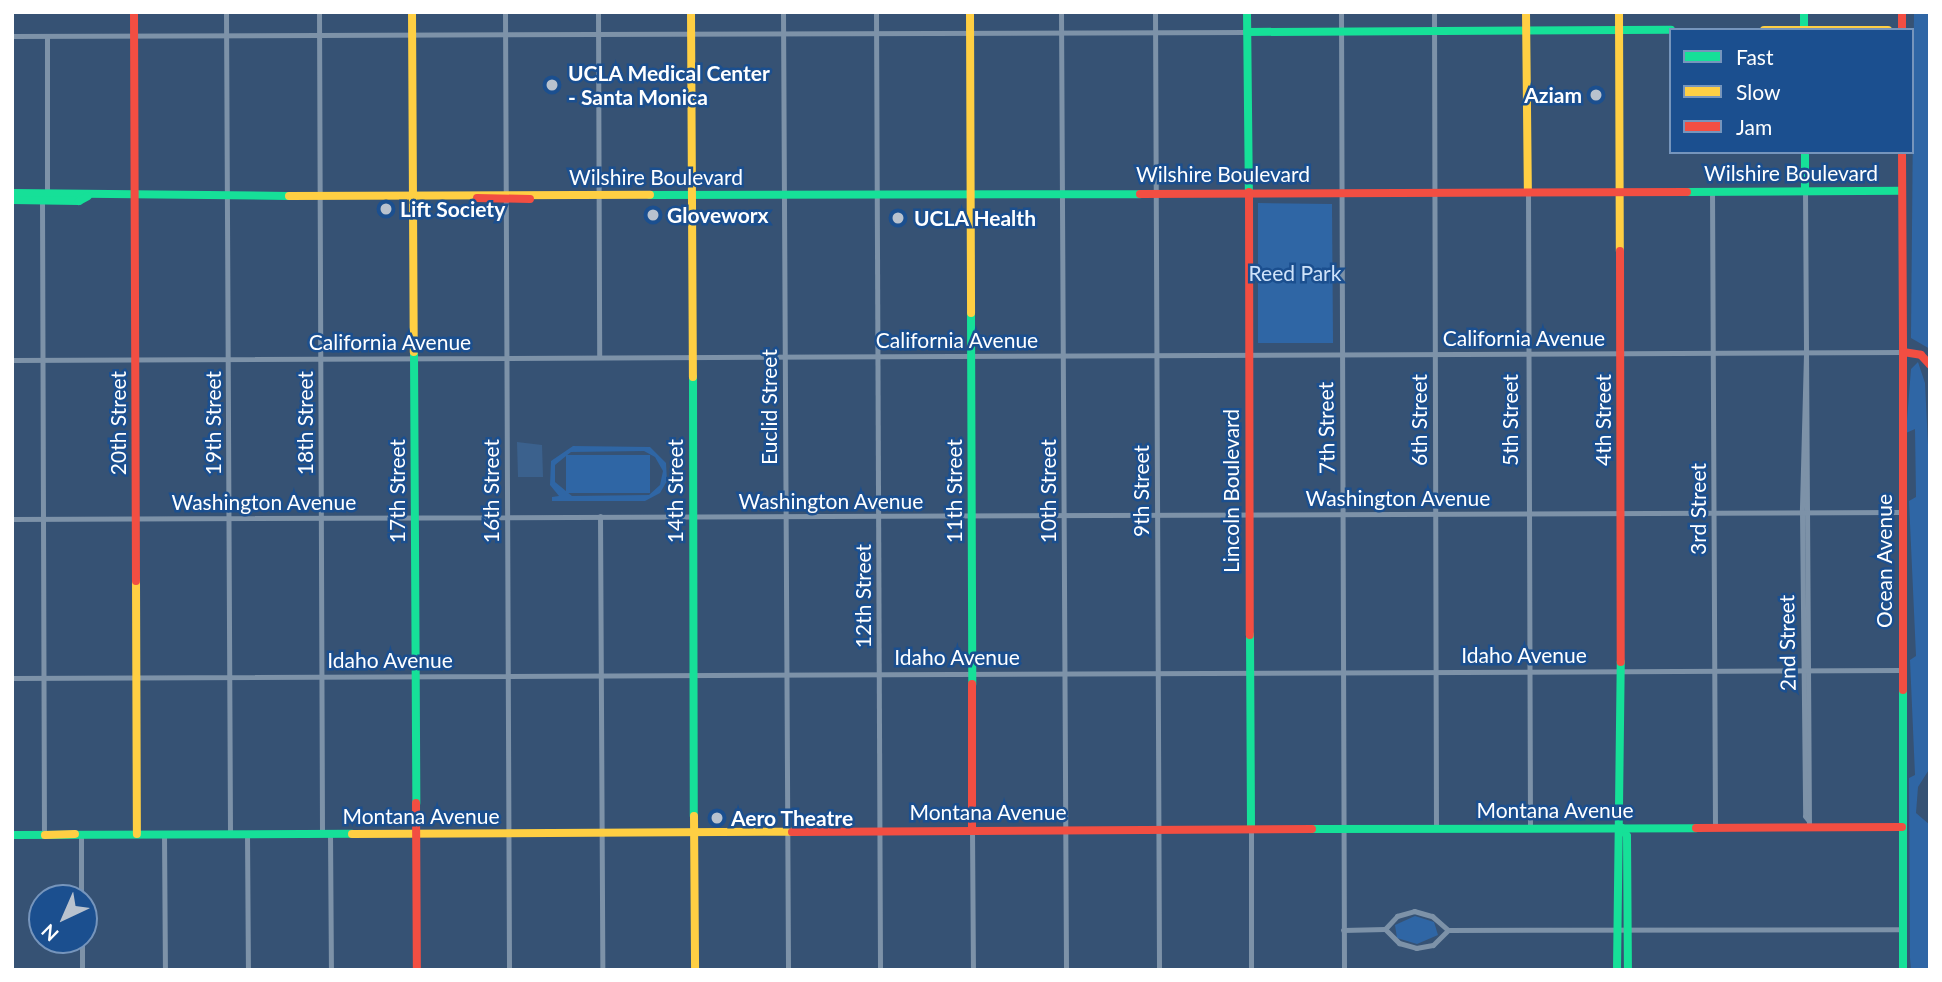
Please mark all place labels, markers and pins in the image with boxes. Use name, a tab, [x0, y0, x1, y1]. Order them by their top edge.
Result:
place label: UCLA Medical Center - Santa Monica	[568, 60, 771, 110]
marker: UCLA Medical Center - Santa Monica	[542, 75, 562, 95]
place label: Aziam	[1524, 82, 1582, 108]
marker: Aziam	[1588, 87, 1604, 103]
place label: Lift Society	[400, 196, 505, 222]
marker: Lift Society	[378, 201, 394, 217]
place label: Gloveworx	[667, 202, 769, 228]
place label: UCLA Health	[914, 205, 1037, 231]
marker: Gloveworx	[645, 207, 661, 223]
marker: UCLA Health	[888, 208, 908, 228]
place label: Aero Theatre	[731, 805, 854, 831]
marker: Aero Theatre	[709, 810, 725, 826]

